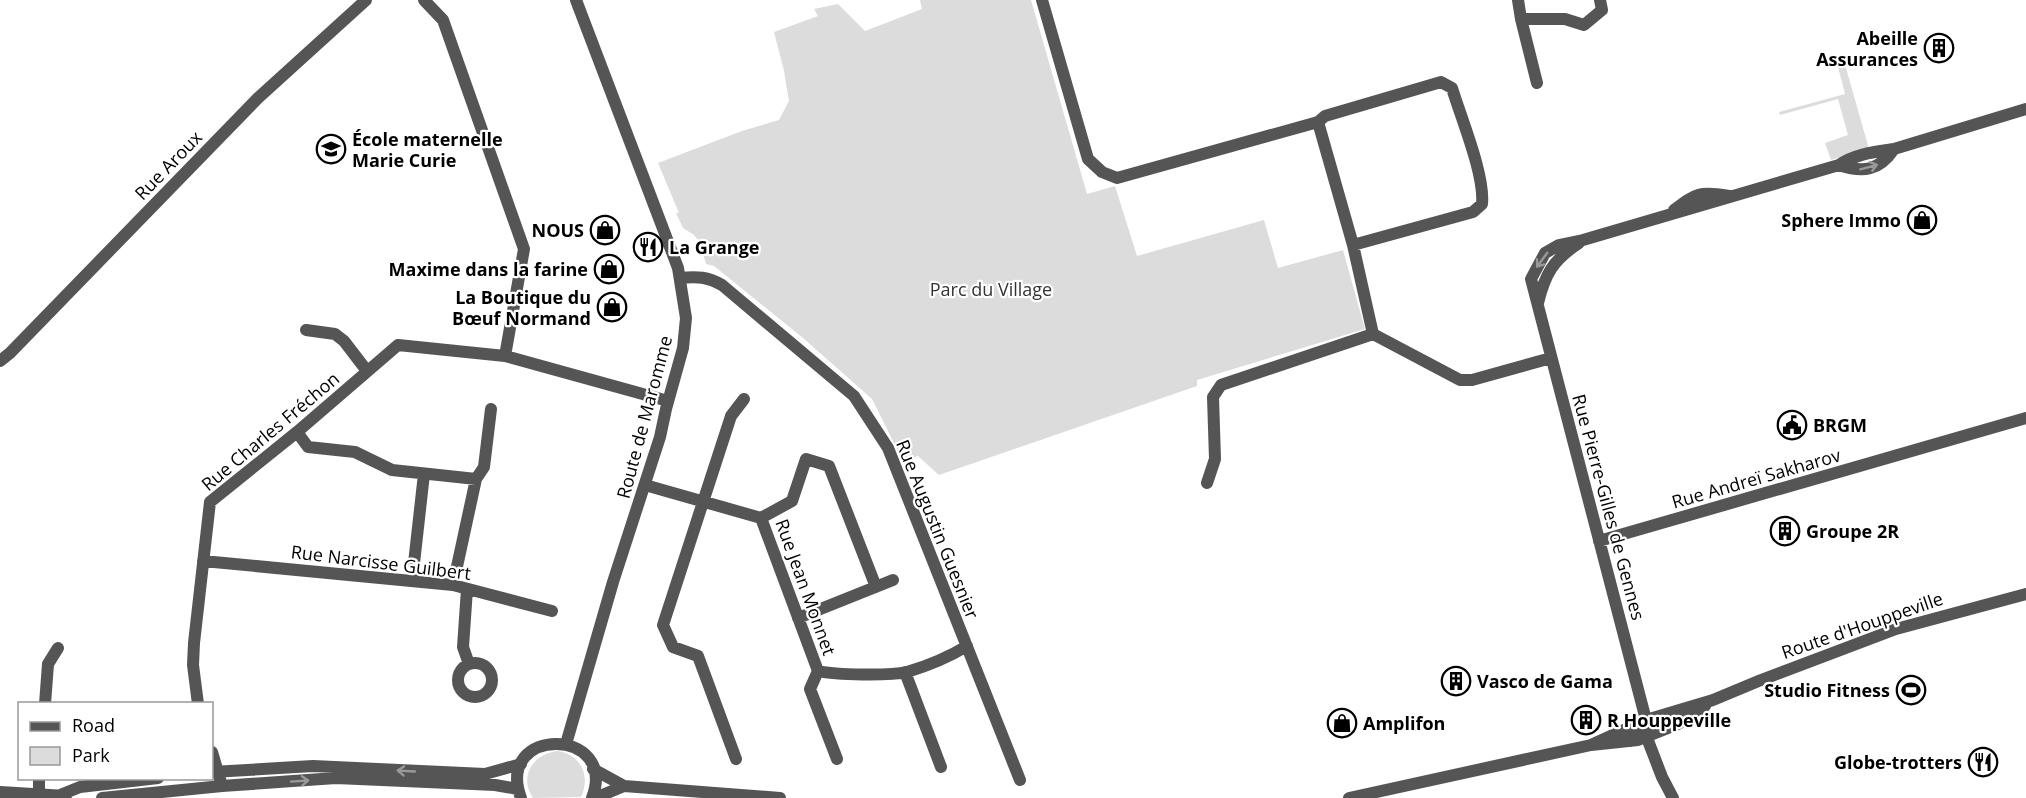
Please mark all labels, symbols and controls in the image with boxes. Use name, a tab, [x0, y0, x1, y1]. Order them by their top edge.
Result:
place label: Abeille Assurances	[1816, 26, 1918, 71]
building icon: Abeille Assurances	[1923, 32, 1955, 64]
street label: Rue Aroux	[129, 125, 207, 205]
place label: École maternelle Marie Curie	[352, 127, 503, 172]
school or university icon: École maternelle Marie Curie	[315, 133, 347, 165]
one-way arrow	[1859, 160, 1878, 172]
shop icon: Sphere Immo	[1906, 204, 1938, 236]
place label: Sphere Immo	[1781, 208, 1901, 232]
shop icon: NOUS	[589, 214, 621, 246]
place label: NOUS	[532, 218, 584, 242]
restaurant icon: La Grange	[632, 231, 664, 263]
place label: La Grange	[669, 235, 759, 259]
one-way arrow	[1536, 252, 1549, 268]
shop icon: Maxime dans la farine	[593, 253, 625, 285]
place label: Maxime dans la farine	[389, 257, 588, 281]
park label: Parc du Village	[930, 277, 1052, 301]
place label: La Boutique du Bœuf Normand	[452, 285, 591, 330]
shop icon: La Boutique du Bœuf Normand	[596, 291, 628, 323]
street label: Route de Maromme	[611, 333, 677, 501]
street label: Rue Charles Fréchon	[196, 366, 344, 496]
street label: Rue Pierre-Gilles de Gennes	[1567, 391, 1651, 623]
public building icon: BRGM	[1776, 409, 1808, 441]
place label: BRGM	[1813, 413, 1867, 437]
street label: Rue Augustin Guesnier	[891, 436, 985, 623]
street label: Rue Andreï Sakharov	[1669, 442, 1843, 514]
building icon: Groupe 2R	[1769, 515, 1801, 547]
street label: Rue Jean Monnet	[770, 516, 842, 658]
place label: Groupe 2R	[1806, 519, 1899, 543]
street label: Rue Narcisse Guilbert	[290, 539, 472, 585]
street label: Route d'Houppeville	[1778, 586, 1946, 664]
building icon: Vasco de Gama	[1440, 665, 1472, 697]
place label: Vasco de Gama	[1477, 669, 1613, 693]
sports icon: Studio Fitness	[1895, 674, 1927, 706]
place label: Studio Fitness	[1764, 678, 1890, 702]
legend	[18, 702, 213, 780]
building icon: R Houppeville	[1570, 704, 1602, 736]
shop icon: Amplifon	[1326, 707, 1358, 739]
place label: R Houppeville	[1607, 708, 1731, 732]
place label: Amplifon	[1363, 711, 1445, 735]
text: Road	[72, 713, 115, 737]
text: Park	[72, 743, 110, 767]
restaurant icon: Globe-trotters	[1967, 746, 1999, 778]
place label: Globe-trotters	[1834, 750, 1962, 774]
one-way arrow	[396, 765, 416, 776]
one-way arrow	[290, 775, 310, 786]

